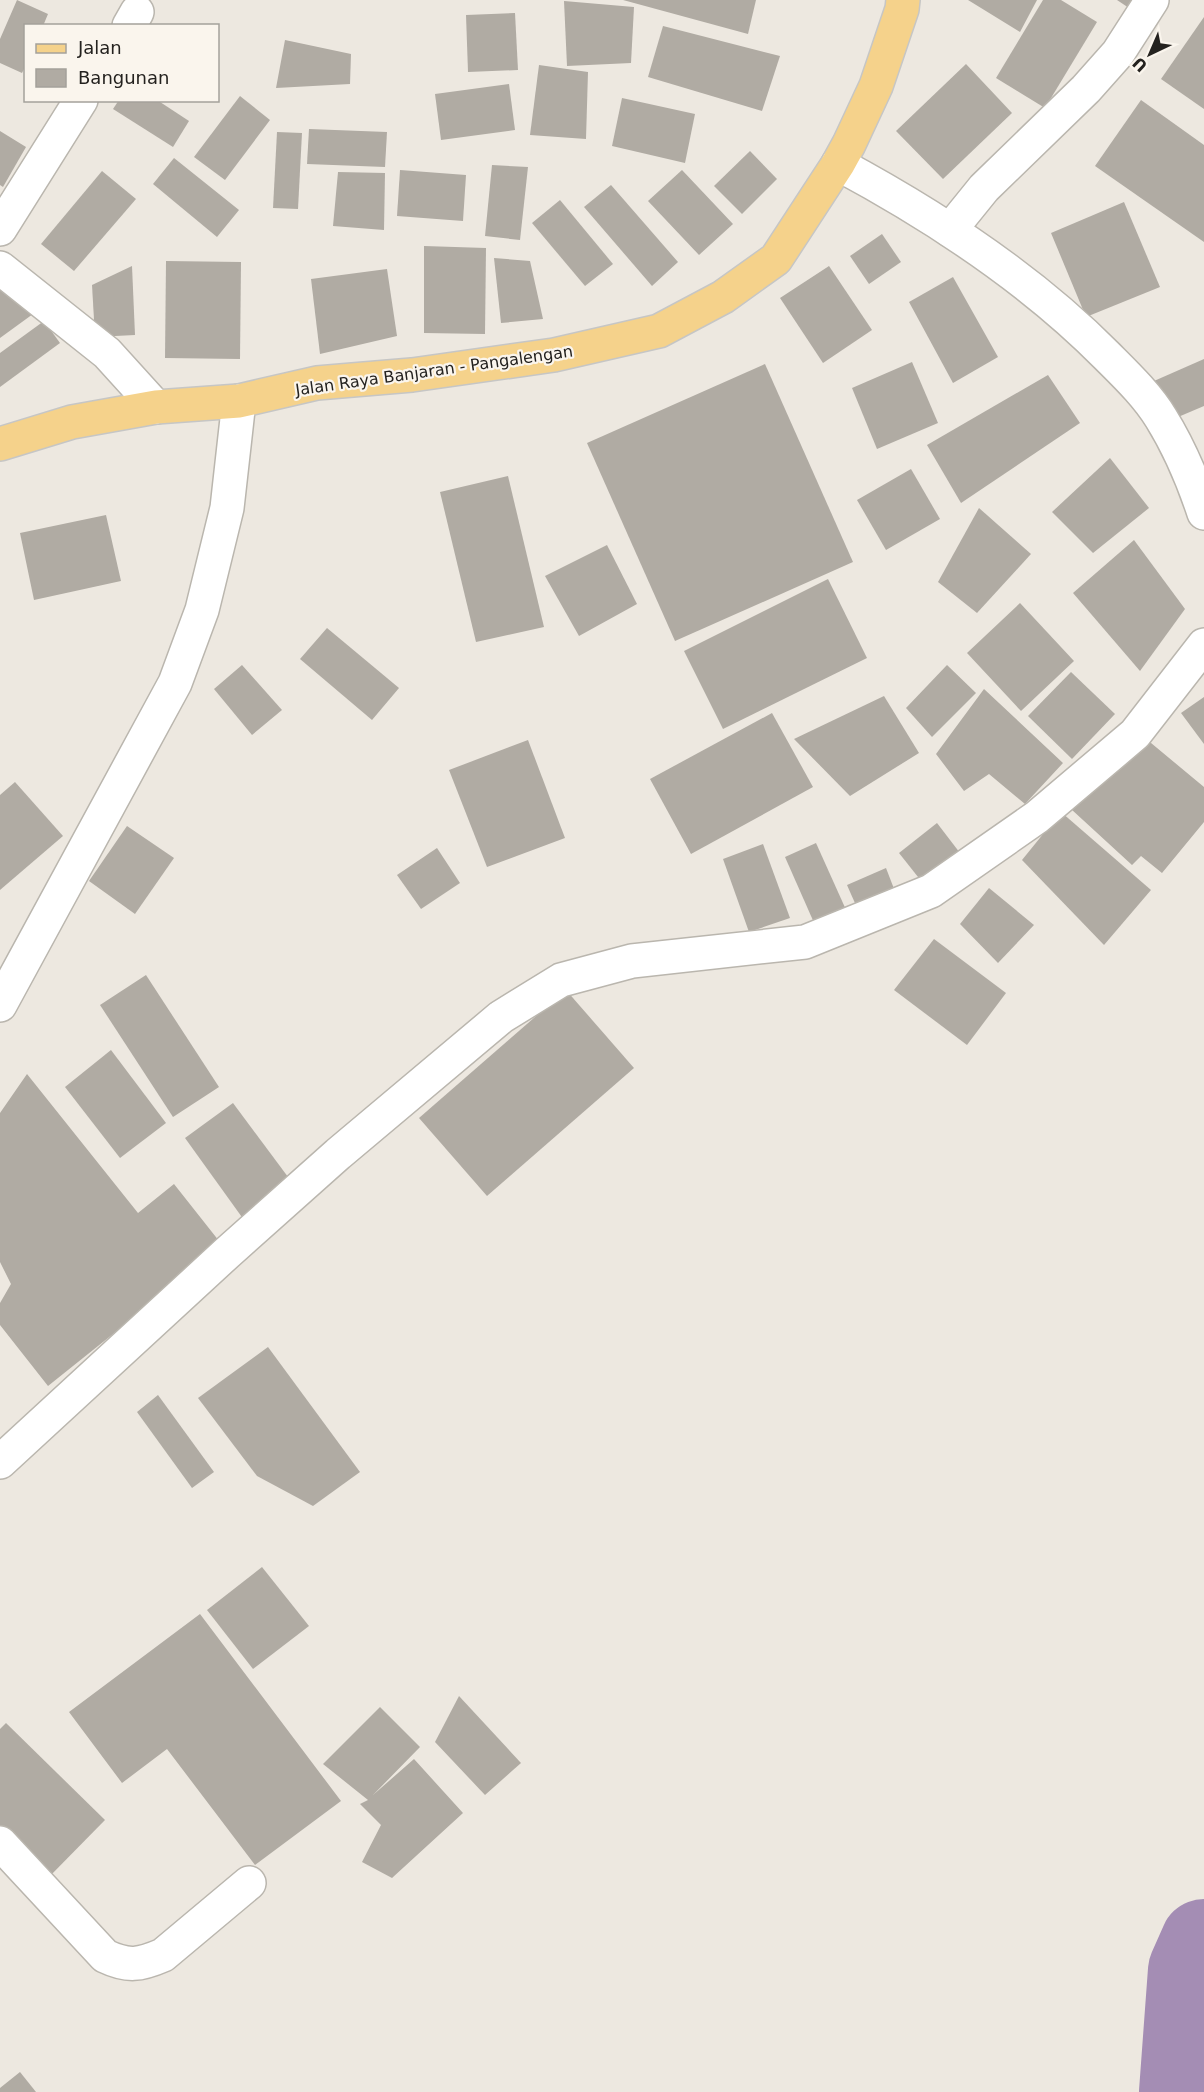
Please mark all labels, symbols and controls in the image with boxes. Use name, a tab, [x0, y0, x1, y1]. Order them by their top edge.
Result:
legend	[24, 24, 219, 102]
north arrow	[1120, 24, 1180, 84]
text: Jalan	[77, 37, 122, 58]
text: U	[1129, 53, 1151, 76]
text: Bangunan	[78, 67, 169, 88]
street label: Jalan Raya Banjaran - Pangalengan	[293, 342, 574, 400]

